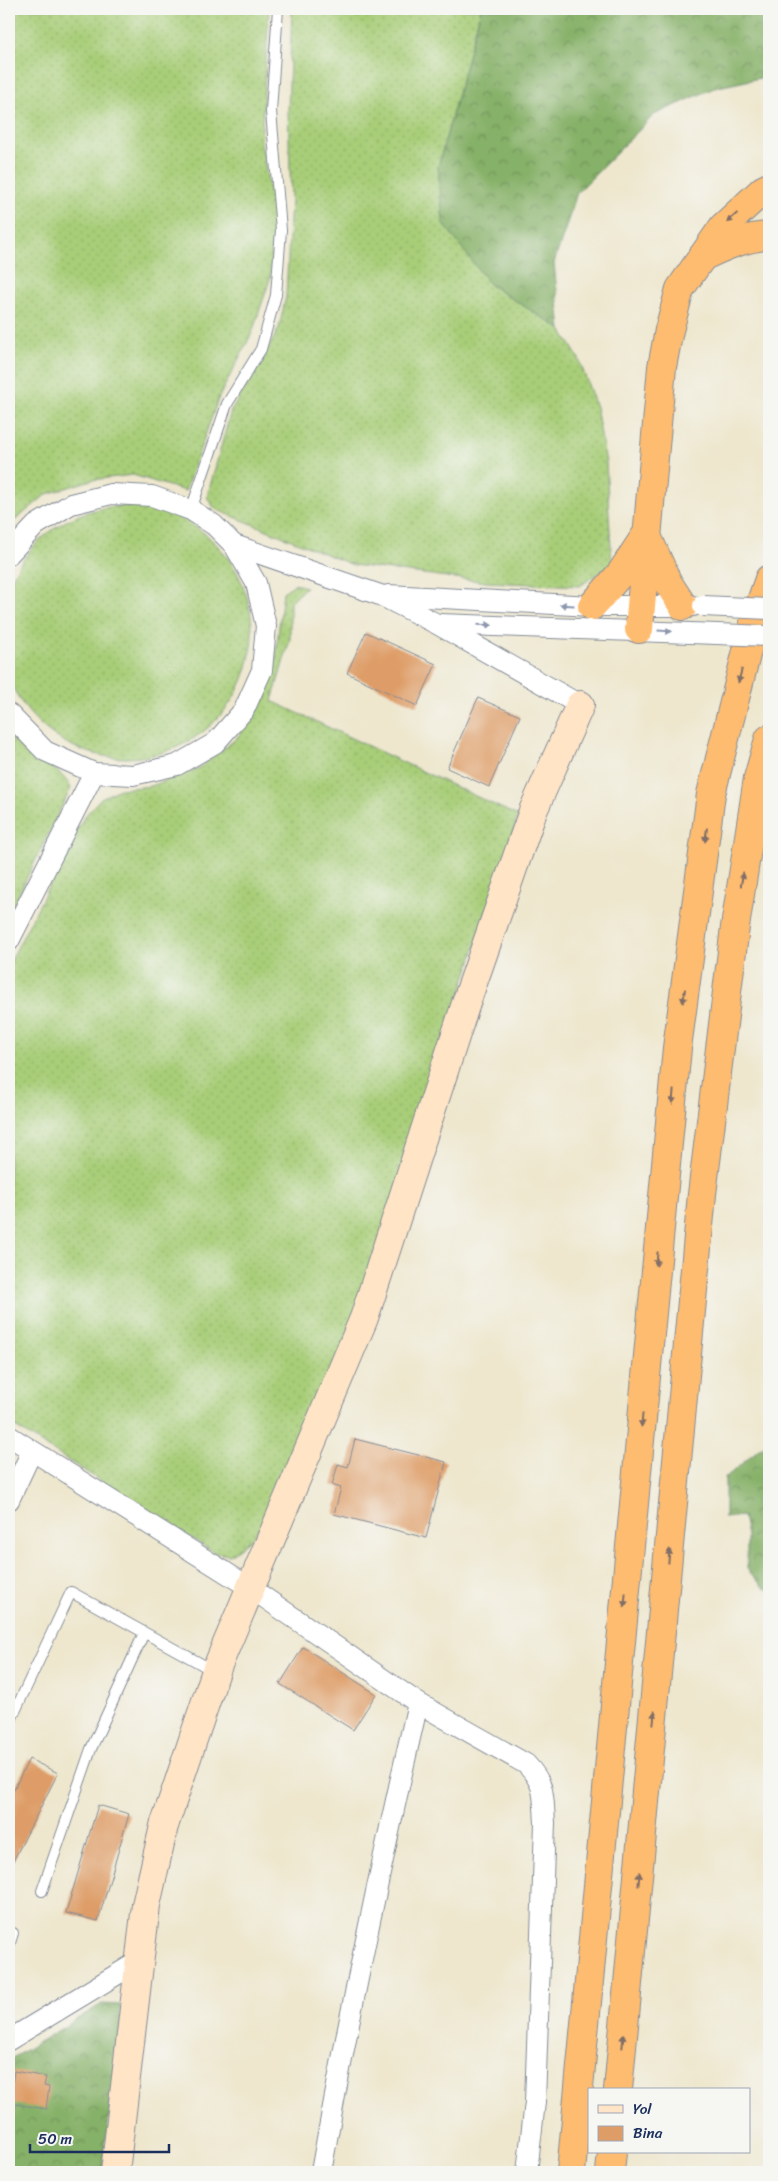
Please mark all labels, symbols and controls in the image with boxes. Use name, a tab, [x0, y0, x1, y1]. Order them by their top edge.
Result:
one-way arrow	[727, 212, 739, 224]
one-way arrow	[558, 601, 574, 609]
one-way arrow	[478, 621, 494, 629]
one-way arrow	[657, 628, 673, 636]
one-way arrow	[736, 668, 744, 683]
one-way arrow	[702, 827, 710, 843]
one-way arrow	[739, 871, 747, 887]
one-way arrow	[680, 988, 688, 1004]
one-way arrow	[668, 1089, 676, 1105]
one-way arrow	[653, 1251, 661, 1267]
one-way arrow	[638, 1413, 646, 1429]
one-way arrow	[665, 1548, 673, 1564]
one-way arrow	[621, 1592, 629, 1608]
one-way arrow	[650, 1709, 658, 1725]
one-way arrow	[635, 1871, 643, 1887]
one-way arrow	[619, 2033, 627, 2049]
legend	[588, 2088, 750, 2154]
text: Yol	[633, 2096, 652, 2122]
text: Bina	[633, 2120, 663, 2146]
scale bar	[30, 2121, 169, 2153]
text: 50 m	[38, 2126, 73, 2152]

